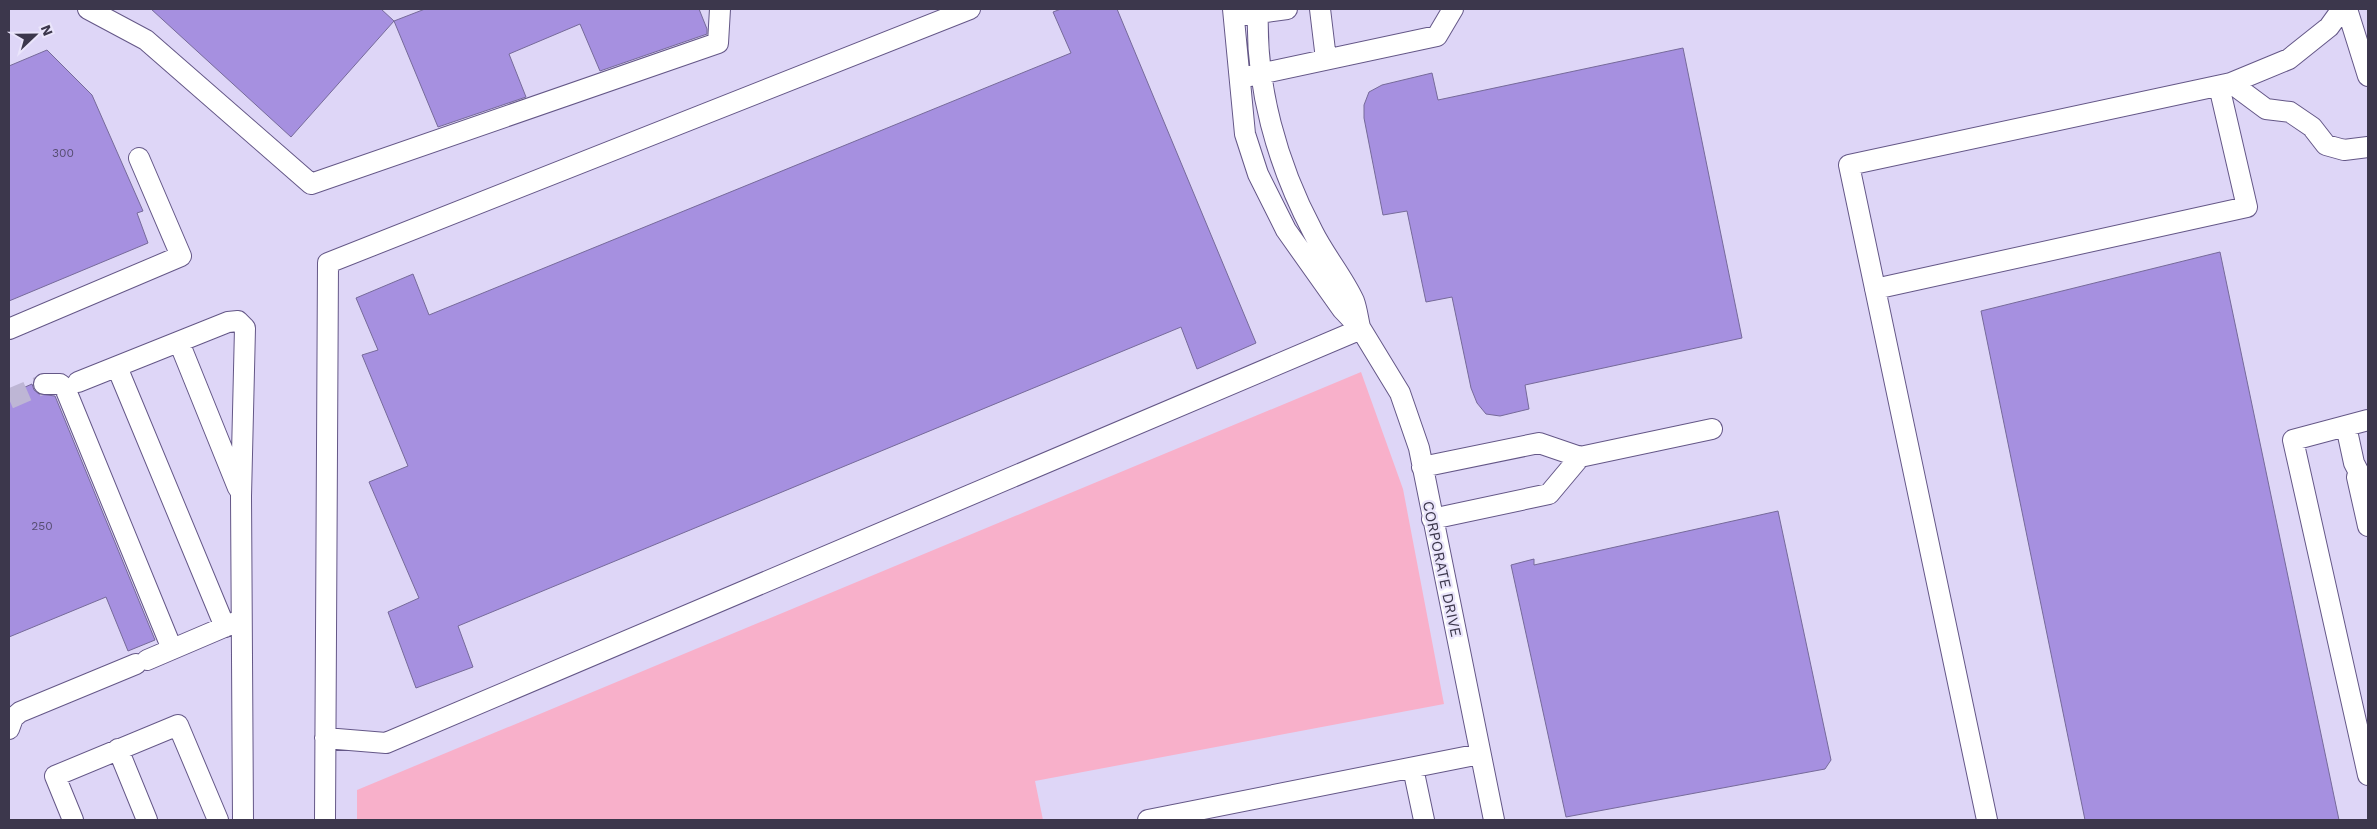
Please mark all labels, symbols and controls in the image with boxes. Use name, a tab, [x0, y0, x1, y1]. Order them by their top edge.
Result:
north arrow	[10, 10, 60, 60]
text: N	[38, 22, 56, 38]
house number: 300	[52, 146, 74, 160]
street label: CORPORATE DRIVE	[1419, 499, 1465, 639]
house number: 250	[31, 519, 53, 533]

